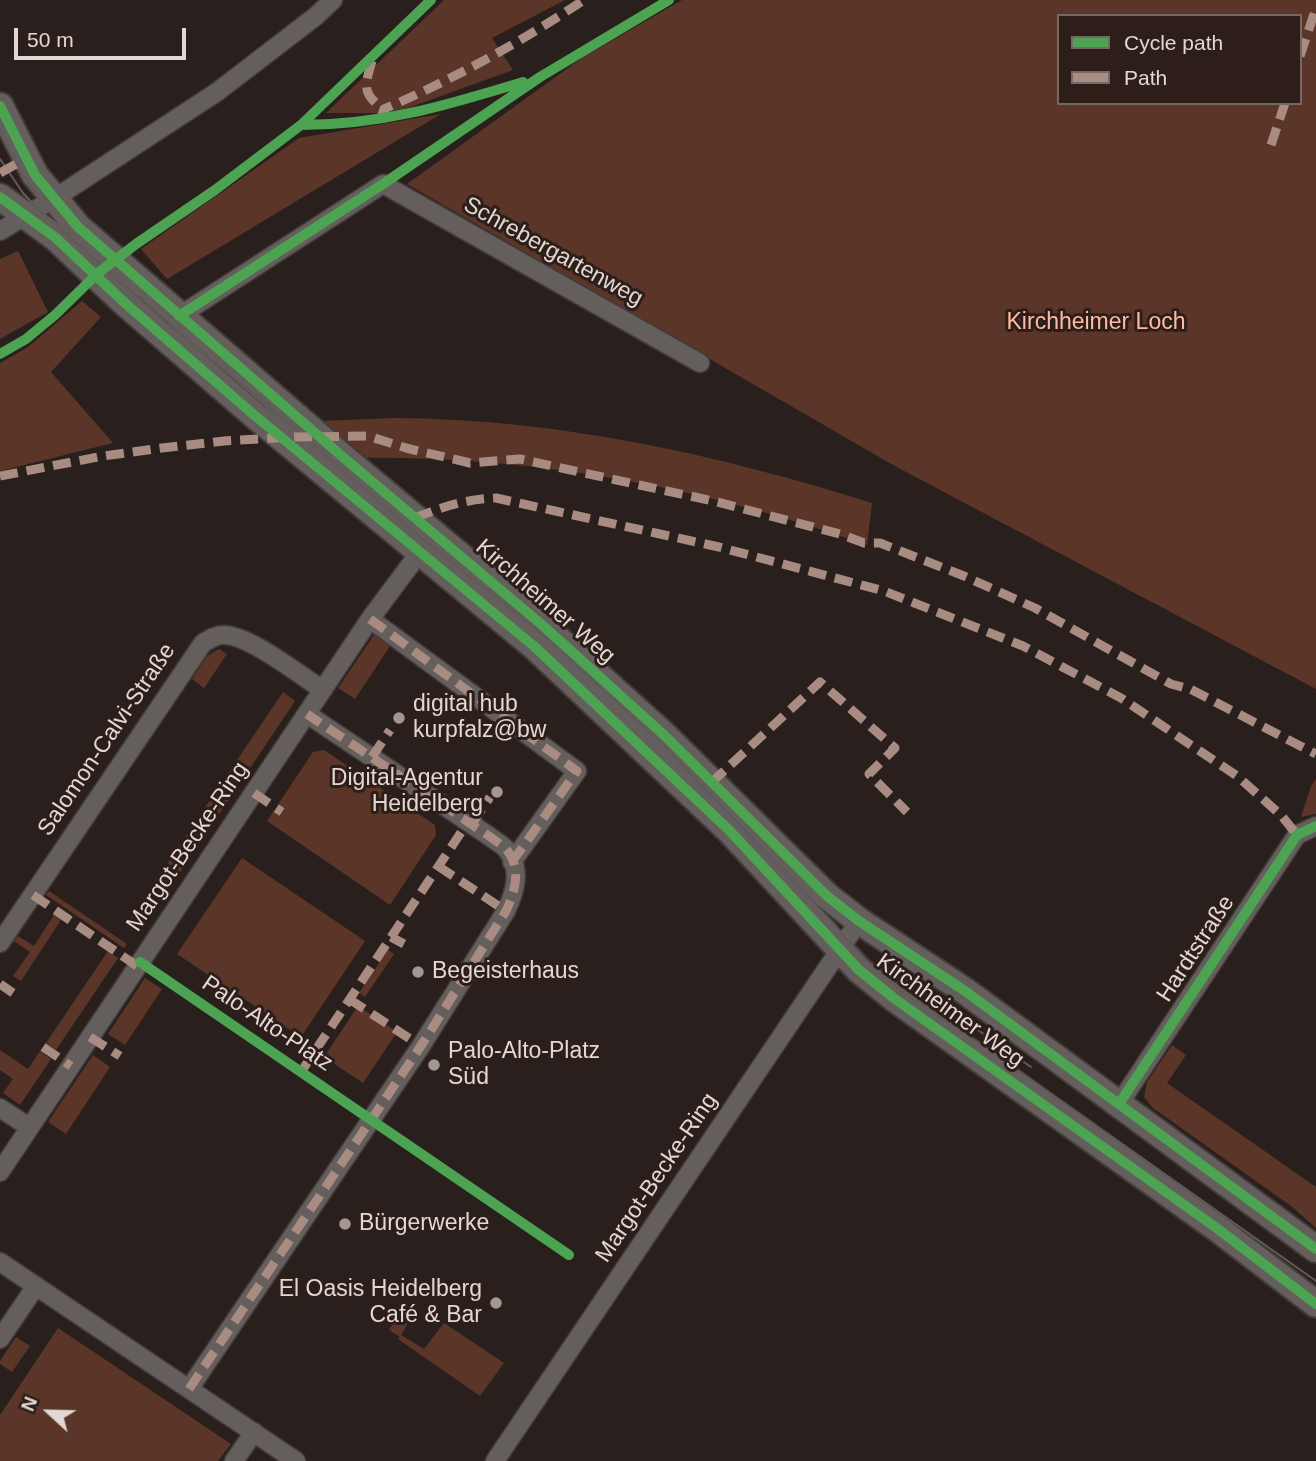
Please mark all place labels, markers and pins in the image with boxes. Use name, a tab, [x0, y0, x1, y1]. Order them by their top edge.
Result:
place label: digital hub kurpfalz@bw	[413, 691, 546, 745]
marker: digital hub kurpfalz@bw	[391, 710, 407, 726]
place label: Digital-Agentur Heidelberg	[331, 765, 483, 819]
marker: Digital-Agentur Heidelberg	[489, 784, 505, 800]
place label: Begeisterhaus	[432, 958, 579, 986]
marker: Begeisterhaus	[410, 964, 426, 980]
place label: Palo-Alto-Platz Süd	[448, 1038, 600, 1092]
marker: Palo-Alto-Platz Süd	[426, 1057, 442, 1073]
place label: Bürgerwerke	[359, 1210, 489, 1238]
marker: Bürgerwerke	[337, 1216, 353, 1232]
place label: El Oasis Heidelberg Café & Bar	[279, 1276, 482, 1330]
marker: El Oasis Heidelberg Café & Bar	[488, 1295, 504, 1311]

